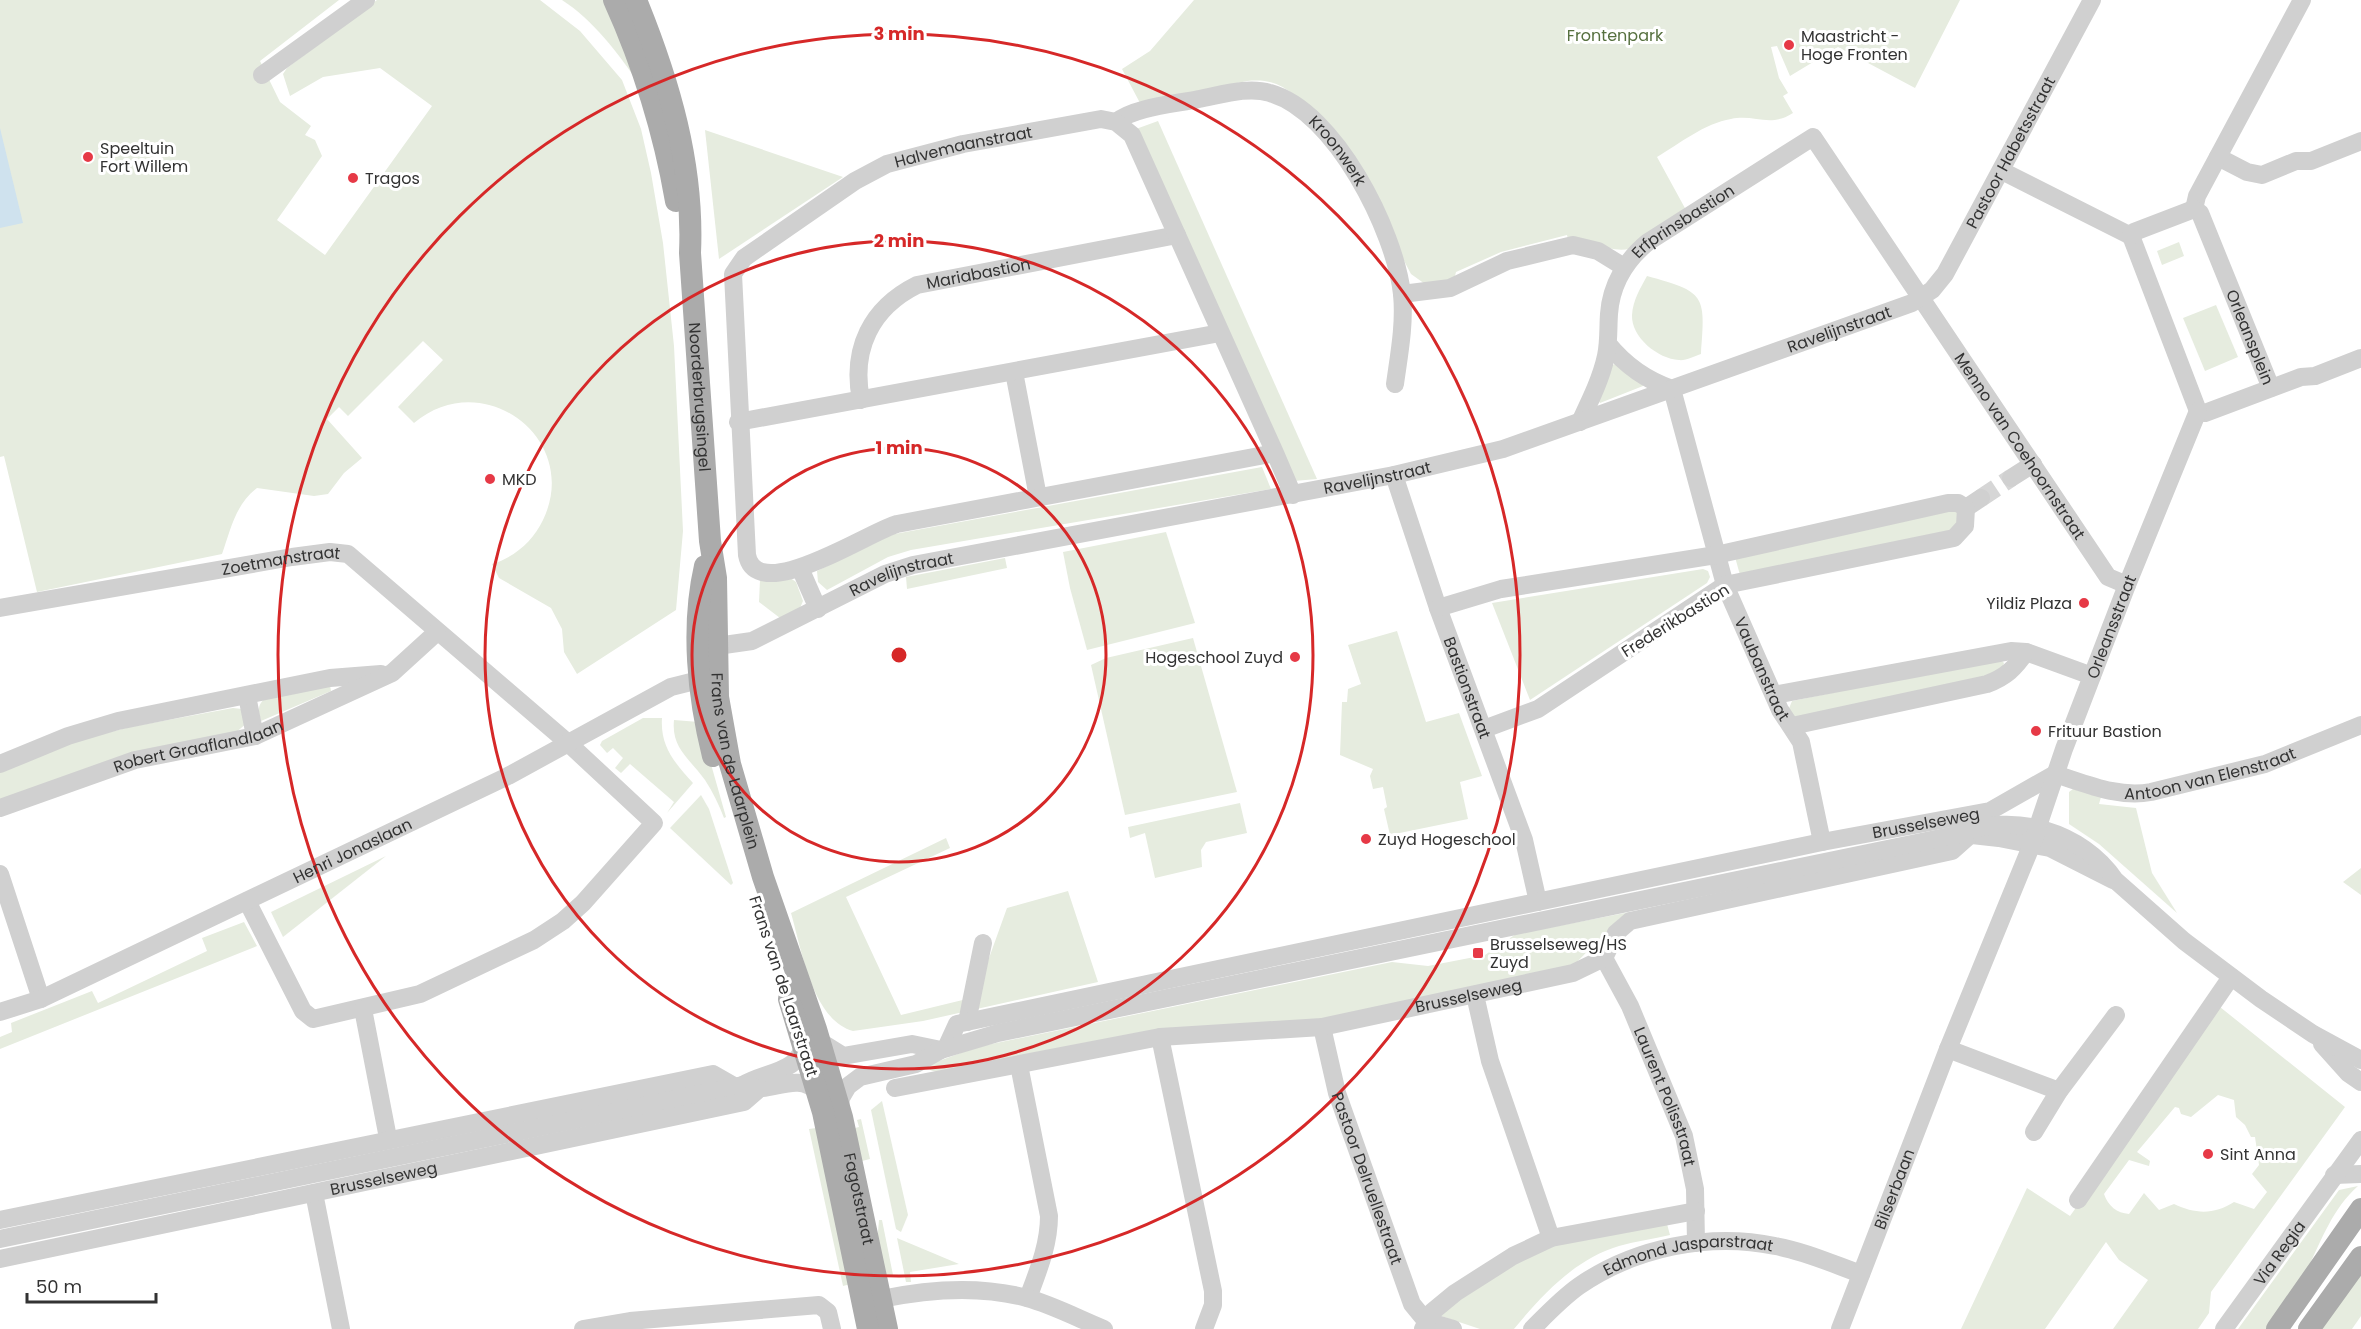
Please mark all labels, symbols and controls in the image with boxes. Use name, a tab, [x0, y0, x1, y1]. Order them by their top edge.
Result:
text: 3 min	[873, 21, 925, 46]
park label: Frontenpark	[1567, 24, 1664, 47]
place label: Maastricht - Hoge Fronten	[1801, 25, 1908, 66]
marker: Maastricht - Hoge Fronten	[1782, 38, 1796, 52]
street label: Pastoor Habetsstraat	[1961, 72, 2061, 233]
street label: Kroonwerk	[1304, 110, 1372, 191]
street label: Halvemaanstraat	[892, 121, 1034, 174]
place label: Speeltuin Fort Willem	[100, 137, 188, 178]
marker: Speeltuin Fort Willem	[81, 150, 95, 164]
place label: Tragos	[365, 167, 420, 190]
marker: Tragos	[346, 171, 360, 185]
street label: Erfprinsbastion	[1626, 179, 1739, 263]
text: 2 min	[874, 228, 924, 253]
street label: Mariabastion	[924, 252, 1032, 295]
street label: Orleansplein	[2220, 286, 2279, 388]
street label: Ravelijnstraat	[1784, 300, 1895, 359]
street label: Noorderbrugsingel	[683, 322, 716, 472]
street label: Menno van Coehoornstraat	[1949, 348, 2091, 544]
text: 1 min	[875, 435, 923, 460]
street label: Ravelijnstraat	[1322, 456, 1433, 500]
place label: MKD	[502, 468, 537, 491]
marker: MKD	[483, 472, 497, 486]
street label: Zoetmanstraat	[220, 541, 342, 581]
street label: Ravelijnstraat	[845, 547, 956, 602]
street label: Orleansstraat	[2081, 571, 2142, 682]
street label: Frederikbastion	[1617, 578, 1734, 663]
place label: Yildiz Plaza	[1986, 592, 2072, 615]
marker: Yildiz Plaza	[2077, 596, 2091, 610]
street label: Vaubanstraat	[1729, 614, 1795, 726]
street label: Bastionstraat	[1438, 634, 1496, 742]
centre of rings	[889, 645, 909, 665]
place label: Hogeschool Zuyd	[1145, 646, 1283, 669]
marker: Hogeschool Zuyd	[1288, 650, 1302, 664]
street label: Frans van de Laarplein	[706, 673, 765, 852]
street label: Robert Graaflandlaan	[110, 714, 287, 779]
place label: Frituur Bastion	[2048, 720, 2162, 743]
marker: Frituur Bastion	[2029, 724, 2043, 738]
street label: Antoon van Elenstraat	[2124, 742, 2299, 806]
street label: Brusselseweg	[1870, 802, 1982, 844]
street label: Henri Jonaslaan	[289, 813, 416, 889]
place label: Zuyd Hogeschool	[1378, 828, 1516, 851]
marker: Zuyd Hogeschool	[1359, 832, 1373, 846]
street label: Frans van de Laarstraat	[743, 893, 824, 1080]
place label: Brusselseweg/HS Zuyd	[1490, 933, 1627, 974]
marker: Brusselseweg/HS Zuyd	[1471, 946, 1485, 960]
street label: Brusselseweg	[1413, 973, 1524, 1019]
street label: Laurent Polisstraat	[1628, 1024, 1701, 1168]
street label: Pastoor Delruellestraat	[1326, 1089, 1408, 1268]
place label: Sint Anna	[2220, 1143, 2296, 1166]
street label: Bilserbaan	[1868, 1146, 1920, 1233]
marker: Sint Anna	[2201, 1147, 2215, 1161]
street label: Fagotstraat	[838, 1151, 880, 1247]
street label: Brusselseweg	[328, 1156, 439, 1201]
street label: Via Regia	[2248, 1216, 2311, 1290]
street label: Edmond Jasparstraat	[1599, 1230, 1775, 1282]
scale bar	[27, 1266, 156, 1304]
text: 50 m	[36, 1274, 82, 1299]

